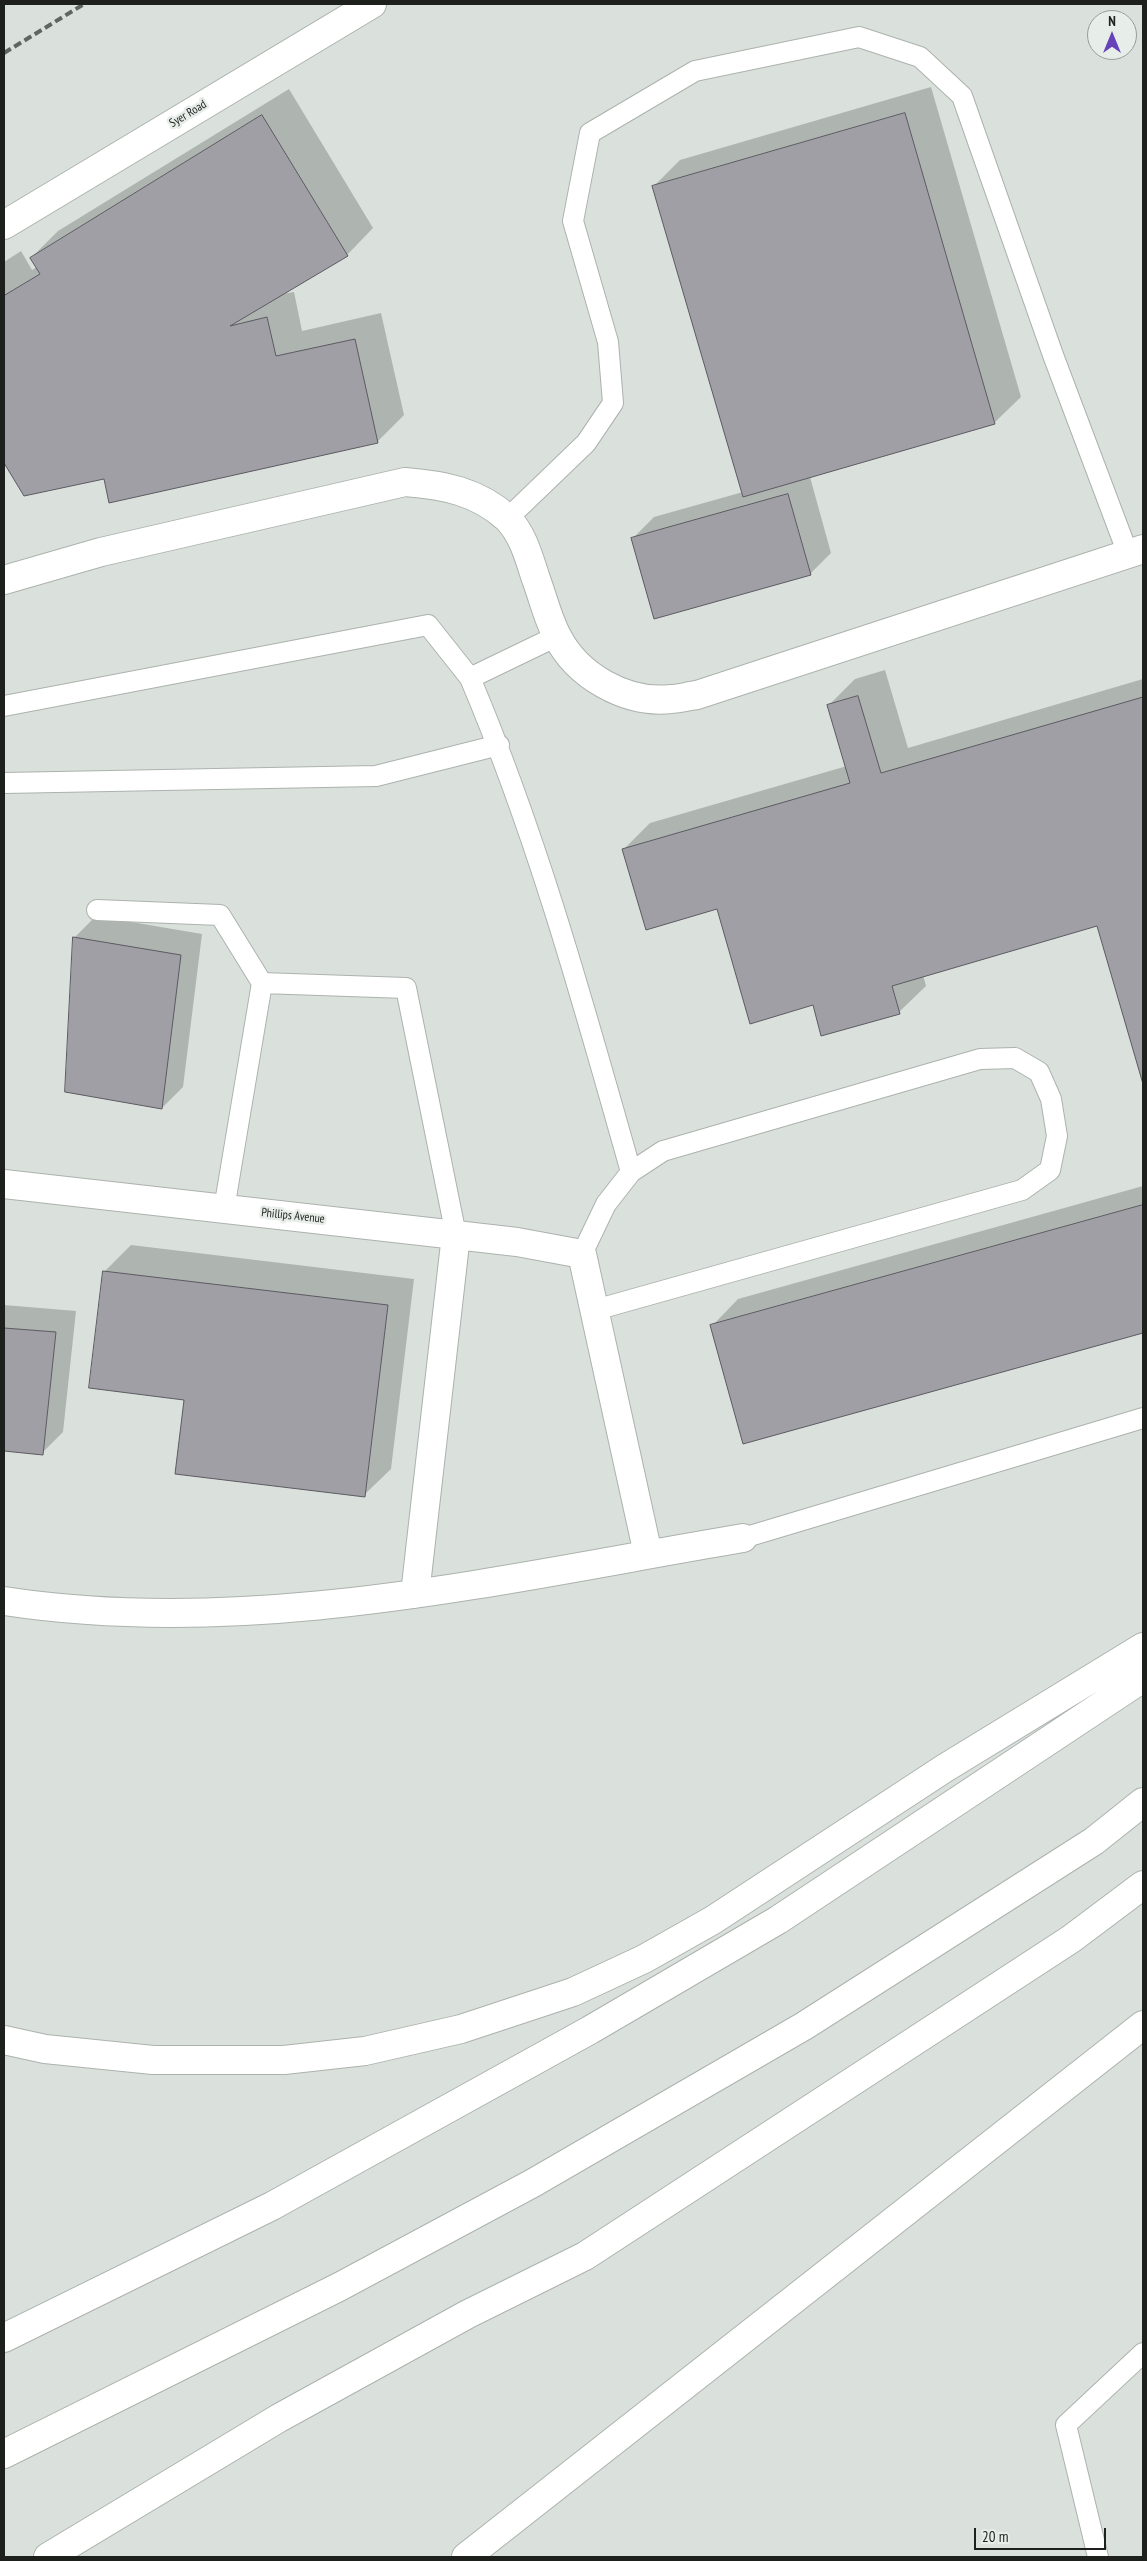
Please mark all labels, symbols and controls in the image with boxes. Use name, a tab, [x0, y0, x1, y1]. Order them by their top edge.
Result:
north arrow	[1087, 10, 1137, 60]
text: N	[1108, 12, 1116, 30]
street label: Syer Road	[167, 97, 209, 131]
street label: Phillips Avenue	[261, 1206, 325, 1226]
scale bar	[977, 2518, 1110, 2550]
text: 20 m	[982, 2527, 1008, 2546]

